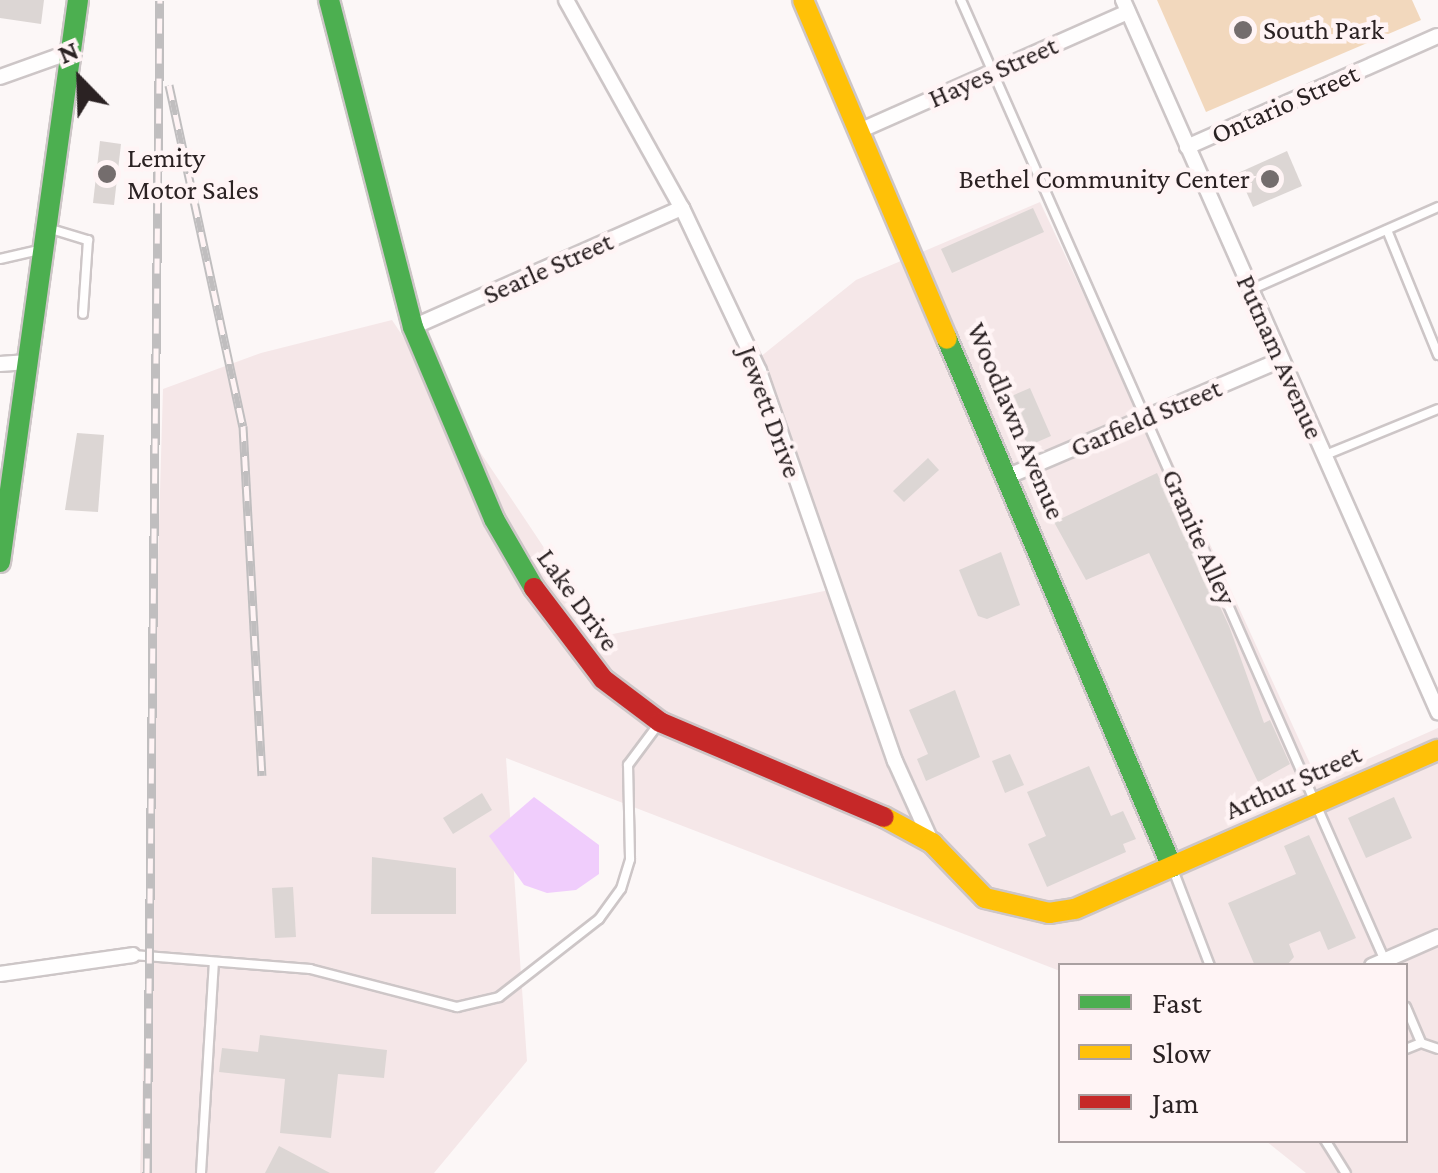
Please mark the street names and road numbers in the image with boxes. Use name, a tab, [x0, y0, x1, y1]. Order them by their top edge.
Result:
street label: Hayes Street	[923, 29, 1063, 115]
street label: Ontario Street	[1206, 57, 1364, 151]
street label: Searle Street	[478, 224, 618, 312]
street label: Putnam Avenue	[1229, 270, 1331, 444]
street label: Woodlawn Avenue	[959, 317, 1073, 525]
street label: Jewett Drive	[731, 341, 809, 483]
street label: Garfield Street	[1065, 371, 1227, 465]
street label: Granite Alley	[1154, 464, 1244, 610]
street label: Lake Drive	[530, 542, 626, 658]
street label: Arthur Street	[1220, 737, 1366, 827]

